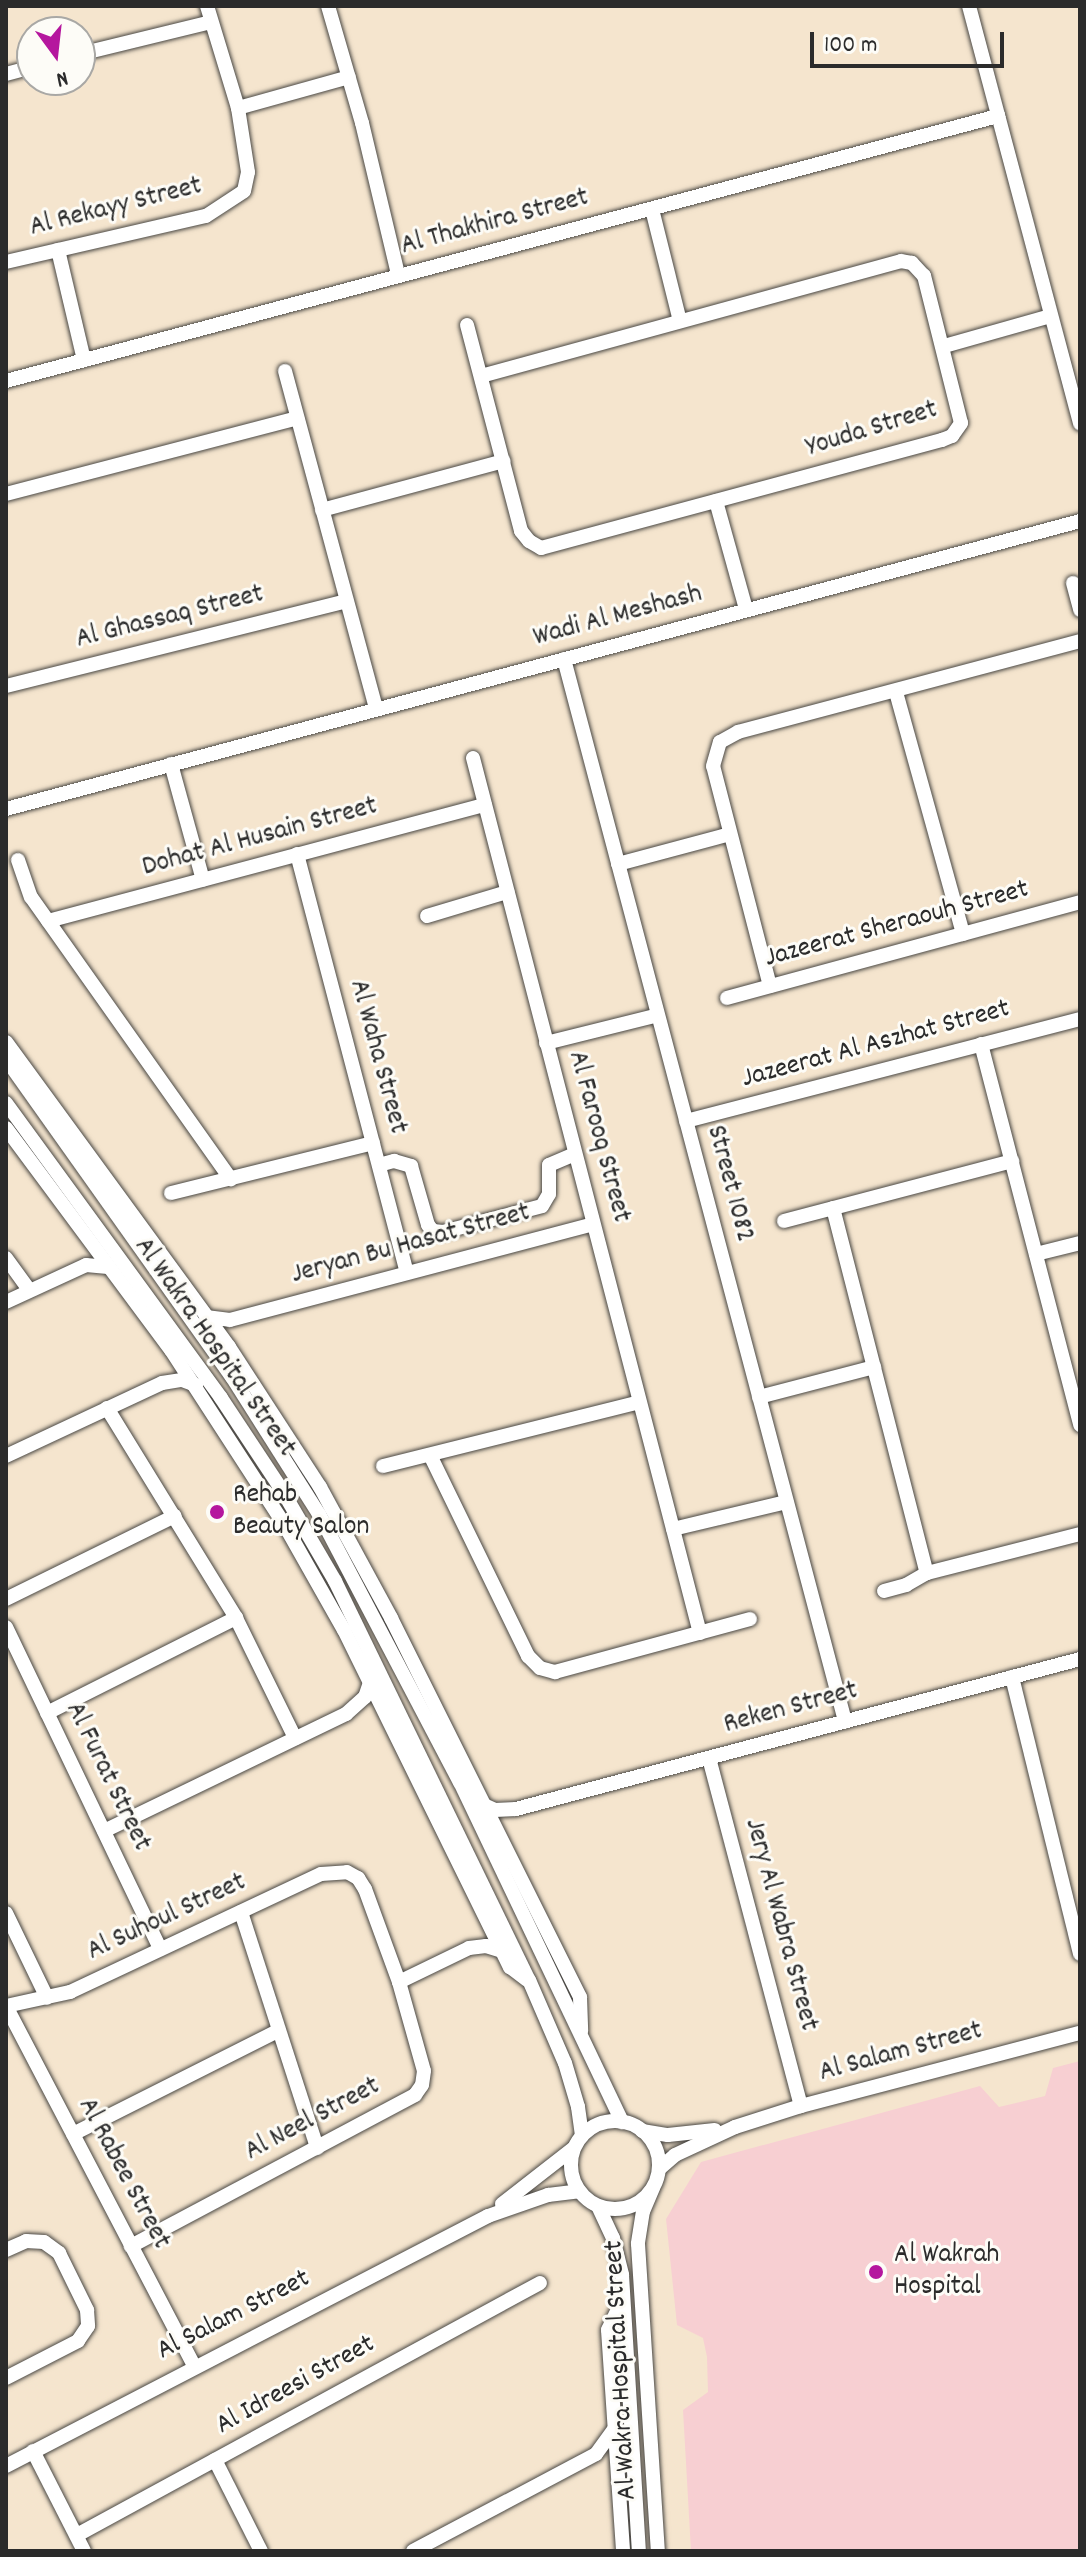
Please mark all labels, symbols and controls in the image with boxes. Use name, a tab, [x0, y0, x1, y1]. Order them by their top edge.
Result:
north arrow	[16, 16, 96, 96]
scale bar	[814, 16, 1008, 66]
text: 100 m	[824, 29, 877, 63]
text: N	[53, 61, 71, 94]
street label: Al Rekayy Street	[27, 170, 205, 246]
street label: Al Thakhira Street	[397, 182, 593, 264]
street label: Youda Street	[802, 394, 942, 466]
street label: Al Ghassaq Street	[73, 578, 267, 658]
street label: Wadi Al Meshash	[530, 578, 706, 656]
street label: Dohat Al Husain Street	[139, 790, 381, 886]
street label: Jazeerat Sheraouh Street	[761, 874, 1033, 976]
street label: Al Waha Street	[340, 976, 414, 1138]
street label: Jazeerat Al Aszhat Street	[739, 993, 1013, 1097]
street label: Al Farooq Street	[559, 1048, 637, 1226]
street label: Street 1082	[697, 1122, 761, 1246]
street label: Jeryan Bu Hasat Street	[288, 1197, 534, 1293]
street label: Al Wakra Hospital Street	[126, 1232, 302, 1464]
place label: Rehab Beauty Salon	[233, 1479, 369, 1545]
marker: Rehab Beauty Salon	[208, 1503, 226, 1521]
street label: Reken Street	[720, 1675, 862, 1743]
street label: Al Furat Street	[57, 1697, 157, 1857]
street label: Jery Al Wabra Street	[736, 1815, 824, 2035]
street label: Al Suhoul Street	[82, 1867, 252, 1969]
street label: Al Salam Street	[816, 2015, 986, 2091]
street label: Al Neel Street	[240, 2070, 386, 2170]
street label: Al Rabee Street	[69, 2093, 177, 2255]
street label: Al Wakra Hospital Street	[598, 2239, 646, 2501]
place label: Al Wakrah Hospital	[894, 2239, 999, 2305]
marker: Al Wakrah Hospital	[865, 2261, 887, 2283]
street label: Al Salam Street	[152, 2263, 316, 2369]
street label: Al Idreesi Street	[211, 2329, 381, 2443]

